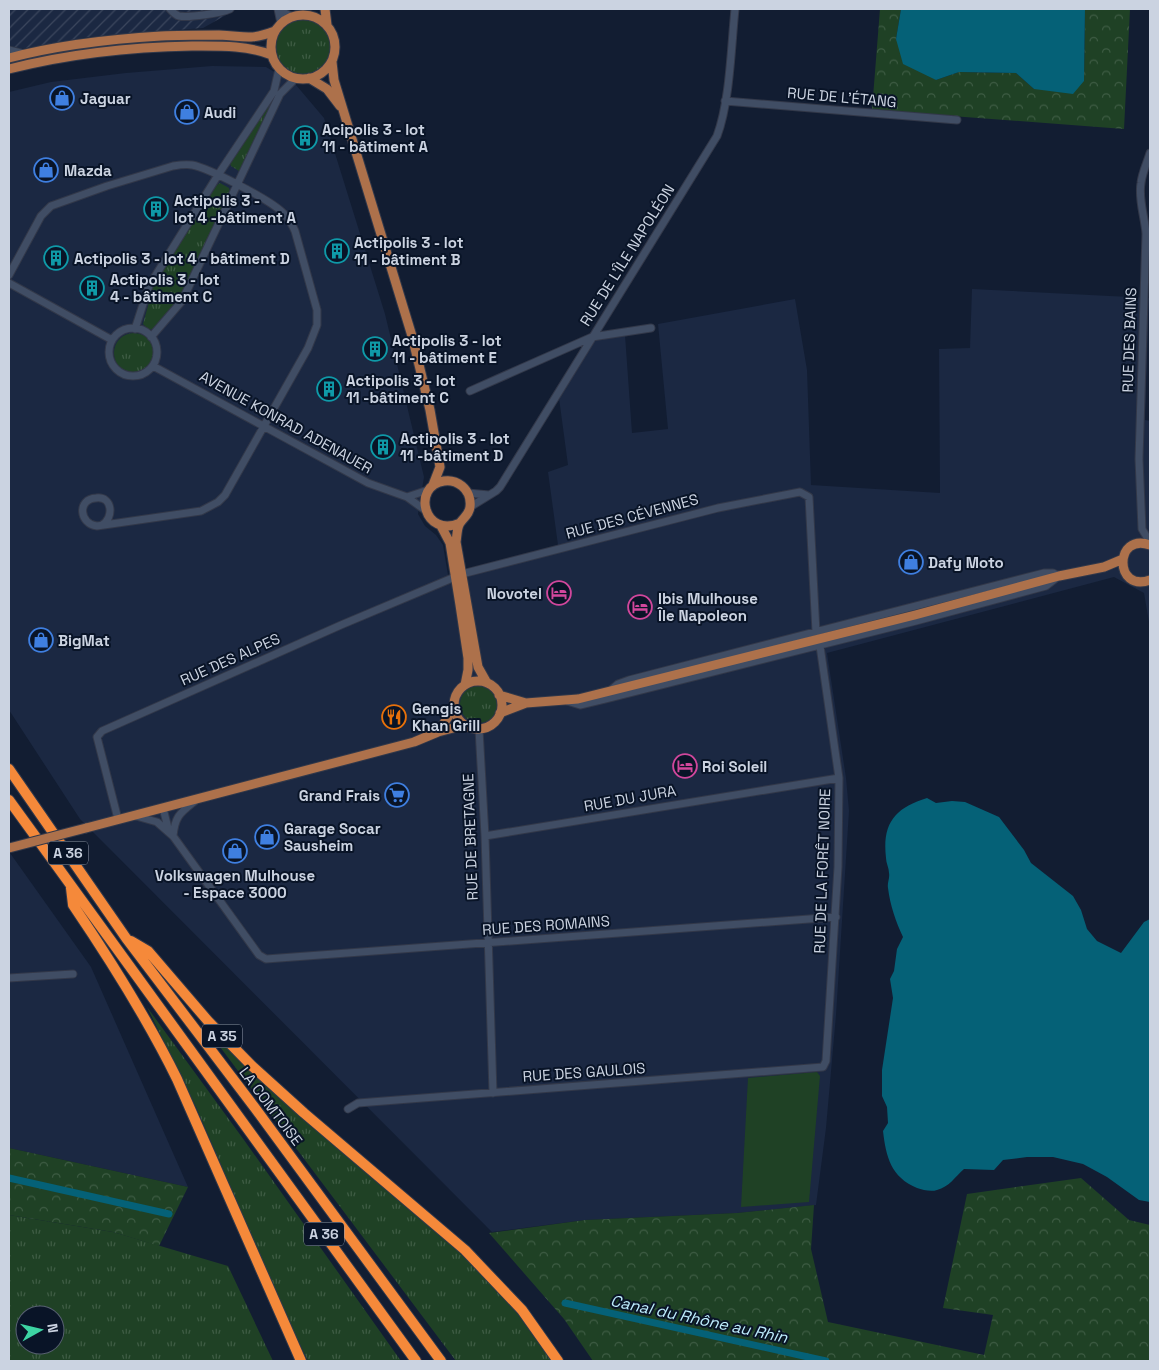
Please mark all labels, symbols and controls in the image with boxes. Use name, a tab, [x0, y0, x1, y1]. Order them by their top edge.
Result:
street label: RUE DE L'ÉTANG	[786, 83, 898, 111]
shop icon: Jaguar	[49, 85, 75, 111]
place label: Jaguar	[80, 89, 131, 108]
shop icon: Audi	[174, 99, 200, 125]
place label: Audi	[204, 103, 236, 122]
place label: Acipolis 3 - lot 11 - bâtiment A	[322, 120, 428, 156]
building icon: Acipolis 3 - lot 11 - bâtiment A	[292, 125, 318, 151]
shop icon: Mazda	[33, 157, 59, 183]
place label: Mazda	[64, 161, 112, 180]
street label: RUE DE L'ÎLE NAPOLÉON	[576, 181, 678, 329]
place label: Actipolis 3 - lot 4 -bâtiment A	[174, 191, 297, 227]
building icon: Actipolis 3 - lot 4 -bâtiment A	[143, 196, 169, 222]
place label: Actipolis 3 - lot 11 - bâtiment B	[354, 233, 464, 269]
building icon: Actipolis 3 - lot 11 - bâtiment B	[324, 238, 350, 264]
building icon: Actipolis 3 - lot 4 - bâtiment D	[43, 245, 69, 271]
place label: Actipolis 3 - lot 4 - bâtiment D	[74, 249, 290, 268]
place label: Actipolis 3 - lot 4 - bâtiment C	[110, 270, 220, 306]
building icon: Actipolis 3 - lot 4 - bâtiment C	[79, 275, 105, 301]
street label: RUE DES BAINS	[1118, 287, 1140, 393]
place label: Actipolis 3 - lot 11 - bâtiment E	[392, 331, 502, 367]
building icon: Actipolis 3 - lot 11 - bâtiment E	[362, 336, 388, 362]
street label: AVENUE KONRAD ADENAUER	[196, 366, 376, 478]
place label: Actipolis 3 - lot 11 -bâtiment C	[346, 371, 456, 407]
building icon: Actipolis 3 - lot 11 -bâtiment C	[316, 376, 342, 402]
place label: Actipolis 3 - lot 11 -bâtiment D	[400, 429, 510, 465]
building icon: Actipolis 3 - lot 11 -bâtiment D	[370, 434, 396, 460]
street label: RUE DES CÉVENNES	[564, 489, 700, 543]
shop icon: Dafy Moto	[898, 549, 924, 575]
place label: Dafy Moto	[928, 553, 1004, 572]
hotel icon: Novotel	[546, 580, 572, 606]
place label: Novotel	[487, 584, 542, 603]
place label: Ibis Mulhouse Île Napoleon	[657, 589, 758, 625]
hotel icon: Ibis Mulhouse Île Napoleon	[627, 594, 653, 620]
shop icon: BigMat	[28, 627, 54, 653]
street label: RUE DES ALPES	[177, 629, 283, 689]
place label: BigMat	[58, 631, 110, 650]
place label: Gengis Khan Grill	[412, 699, 480, 735]
restaurant icon: Gengis Khan Grill	[381, 704, 407, 730]
hotel icon: Roi Soleil	[672, 753, 698, 779]
place label: Roi Soleil	[702, 757, 767, 776]
street label: RUE DE BRETAGNE	[458, 773, 482, 901]
street label: RUE DU JURA	[582, 780, 678, 815]
supermarket icon: Grand Frais	[384, 782, 410, 808]
place label: Grand Frais	[299, 786, 380, 805]
street label: RUE DE LA FORÊT NOIRE	[810, 788, 834, 954]
place label: Garage Socar Sausheim	[284, 819, 381, 855]
shop icon: Garage Socar Sausheim	[254, 824, 280, 850]
shop icon: Volkswagen Mulhouse - Espace 3000	[222, 838, 248, 864]
road number: A 36	[48, 841, 88, 864]
place label: Volkswagen Mulhouse - Espace 3000	[155, 866, 315, 902]
street label: RUE DES ROMAINS	[482, 911, 610, 939]
road number: A 35	[202, 1024, 242, 1048]
street label: RUE DES GAULOIS	[522, 1058, 646, 1086]
street label: LA COMTOISE	[235, 1063, 307, 1149]
road number: A 36	[304, 1222, 344, 1246]
water label: Canal du Rhône au Rhin	[609, 1290, 791, 1348]
north arrow	[15, 1305, 65, 1355]
text: N	[43, 1322, 62, 1334]

